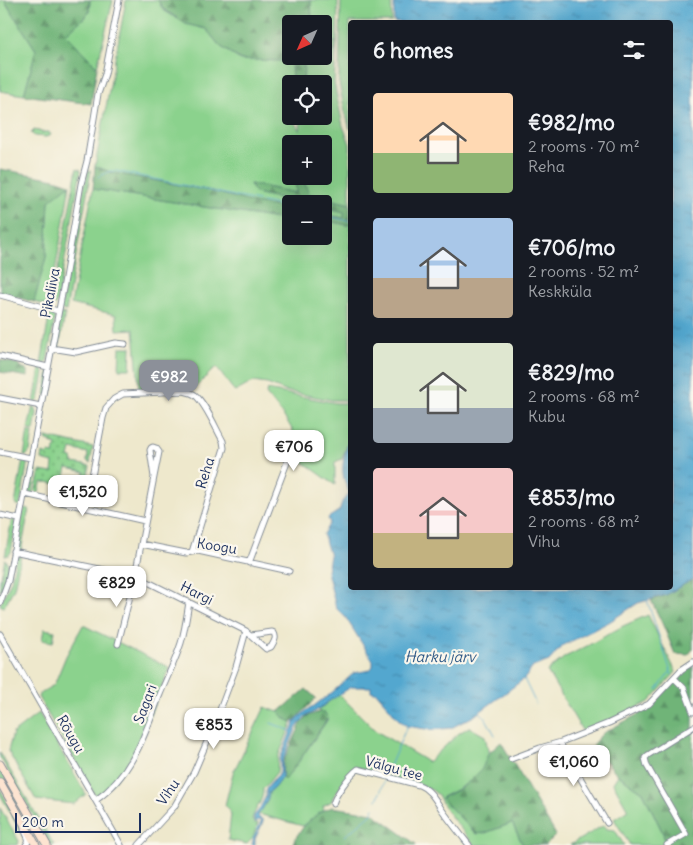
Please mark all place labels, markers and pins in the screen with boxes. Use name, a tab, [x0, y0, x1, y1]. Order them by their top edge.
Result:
pin: €982	[139, 360, 199, 402]
pin: €706	[264, 430, 324, 472]
pin: €1,520	[42, 474, 124, 517]
pin: €829	[87, 566, 147, 608]
pin: €853	[184, 708, 244, 750]
pin: €1,060	[533, 744, 615, 787]

